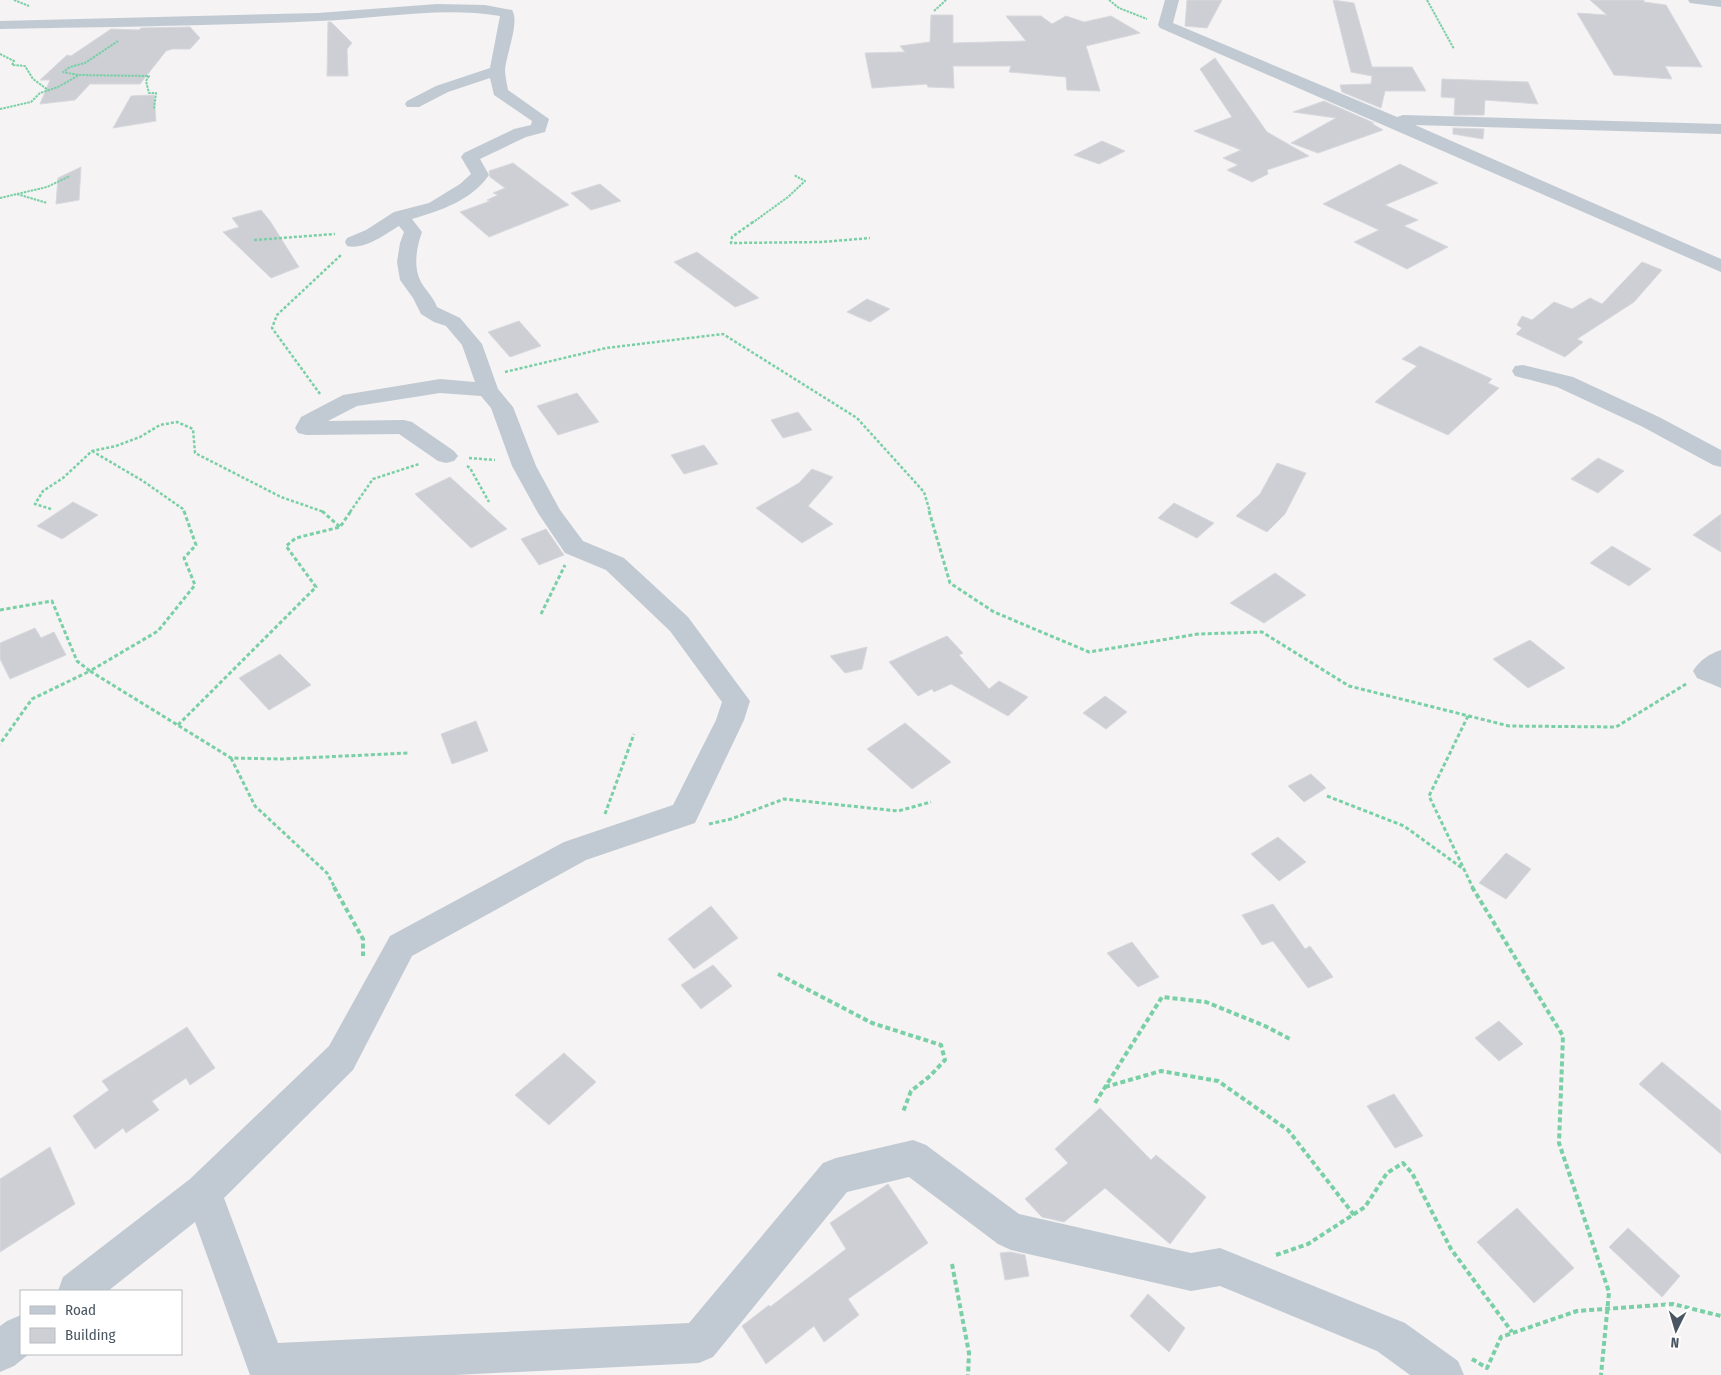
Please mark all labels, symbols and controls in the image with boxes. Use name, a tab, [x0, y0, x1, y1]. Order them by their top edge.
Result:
legend	[20, 1290, 182, 1355]
text: Road	[65, 1301, 96, 1319]
north arrow	[1651, 1305, 1701, 1355]
text: Building	[65, 1326, 116, 1344]
text: N	[1670, 1334, 1680, 1351]

